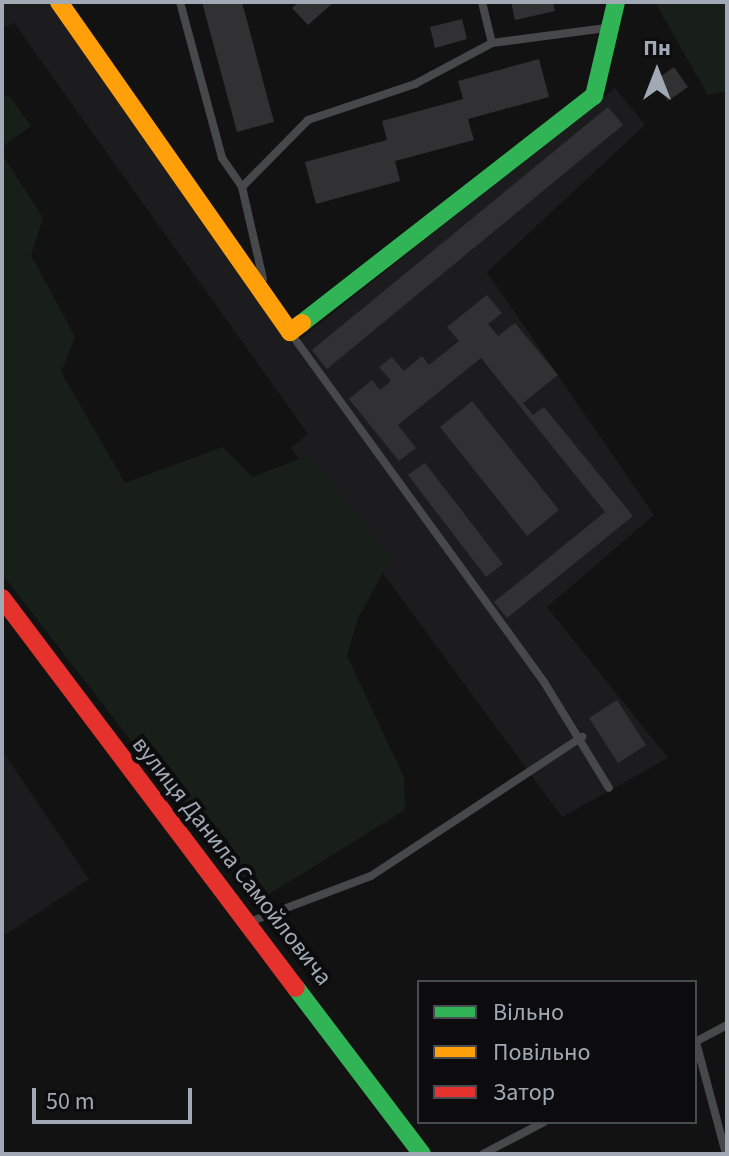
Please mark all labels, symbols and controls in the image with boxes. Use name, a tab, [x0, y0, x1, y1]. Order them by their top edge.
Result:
north arrow	[617, 32, 697, 112]
text: Пн	[643, 32, 671, 64]
street label: вулиця Данила Самойловича	[126, 731, 338, 991]
legend	[417, 980, 697, 1124]
text: Вільно	[493, 995, 564, 1030]
text: Повільно	[493, 1035, 591, 1070]
scale bar	[36, 1072, 196, 1122]
text: Затор	[493, 1075, 555, 1110]
text: 50 m	[46, 1084, 95, 1119]

